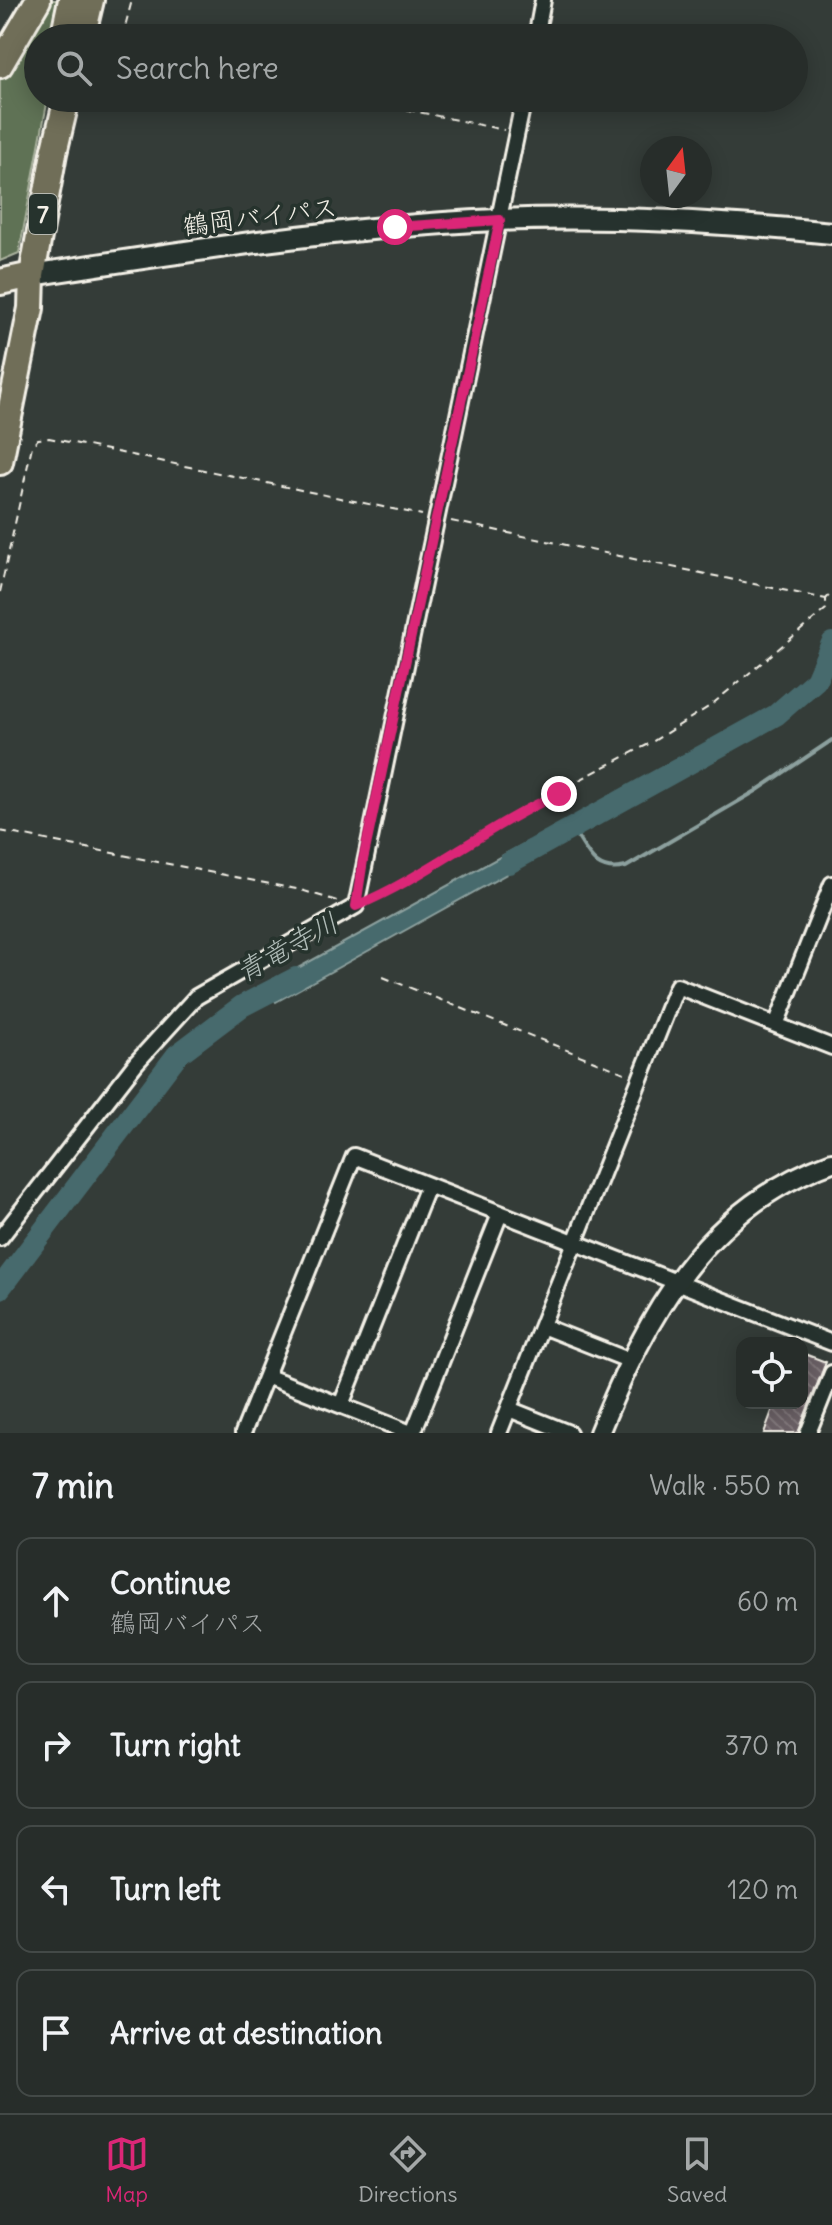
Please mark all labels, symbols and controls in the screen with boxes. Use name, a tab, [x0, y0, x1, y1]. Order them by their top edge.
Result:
search box	[24, 24, 808, 112]
icon: search	[52, 46, 96, 90]
text: Search here	[116, 49, 279, 87]
north arrow	[640, 136, 712, 208]
street label: 鶴岡バイパス	[181, 190, 339, 242]
road number: 7	[29, 194, 57, 234]
route start	[377, 209, 413, 245]
route end	[541, 776, 577, 812]
water label: 青竜寺川	[229, 904, 345, 990]
map controls	[736, 1337, 808, 1409]
button: locate	[736, 1337, 808, 1409]
text: 7 min	[32, 1464, 114, 1507]
text: Walk · 550 m	[649, 1469, 800, 1502]
text: Continue	[110, 1564, 231, 1602]
icon: ahead	[34, 1579, 78, 1623]
text: 60 m	[737, 1585, 798, 1618]
text: 鶴岡バイパス	[110, 1606, 265, 1639]
icon: right	[34, 1723, 78, 1767]
text: Turn right	[110, 1726, 241, 1764]
text: 370 m	[724, 1729, 798, 1762]
icon: left	[34, 1867, 78, 1911]
text: Turn left	[110, 1870, 221, 1908]
text: 120 m	[727, 1873, 798, 1906]
icon: arrive	[34, 2011, 78, 2055]
text: Arrive at destination	[110, 2014, 382, 2052]
tab: Map	[105, 2132, 149, 2208]
tab: Directions	[358, 2132, 458, 2208]
tab: Saved	[667, 2132, 727, 2208]

